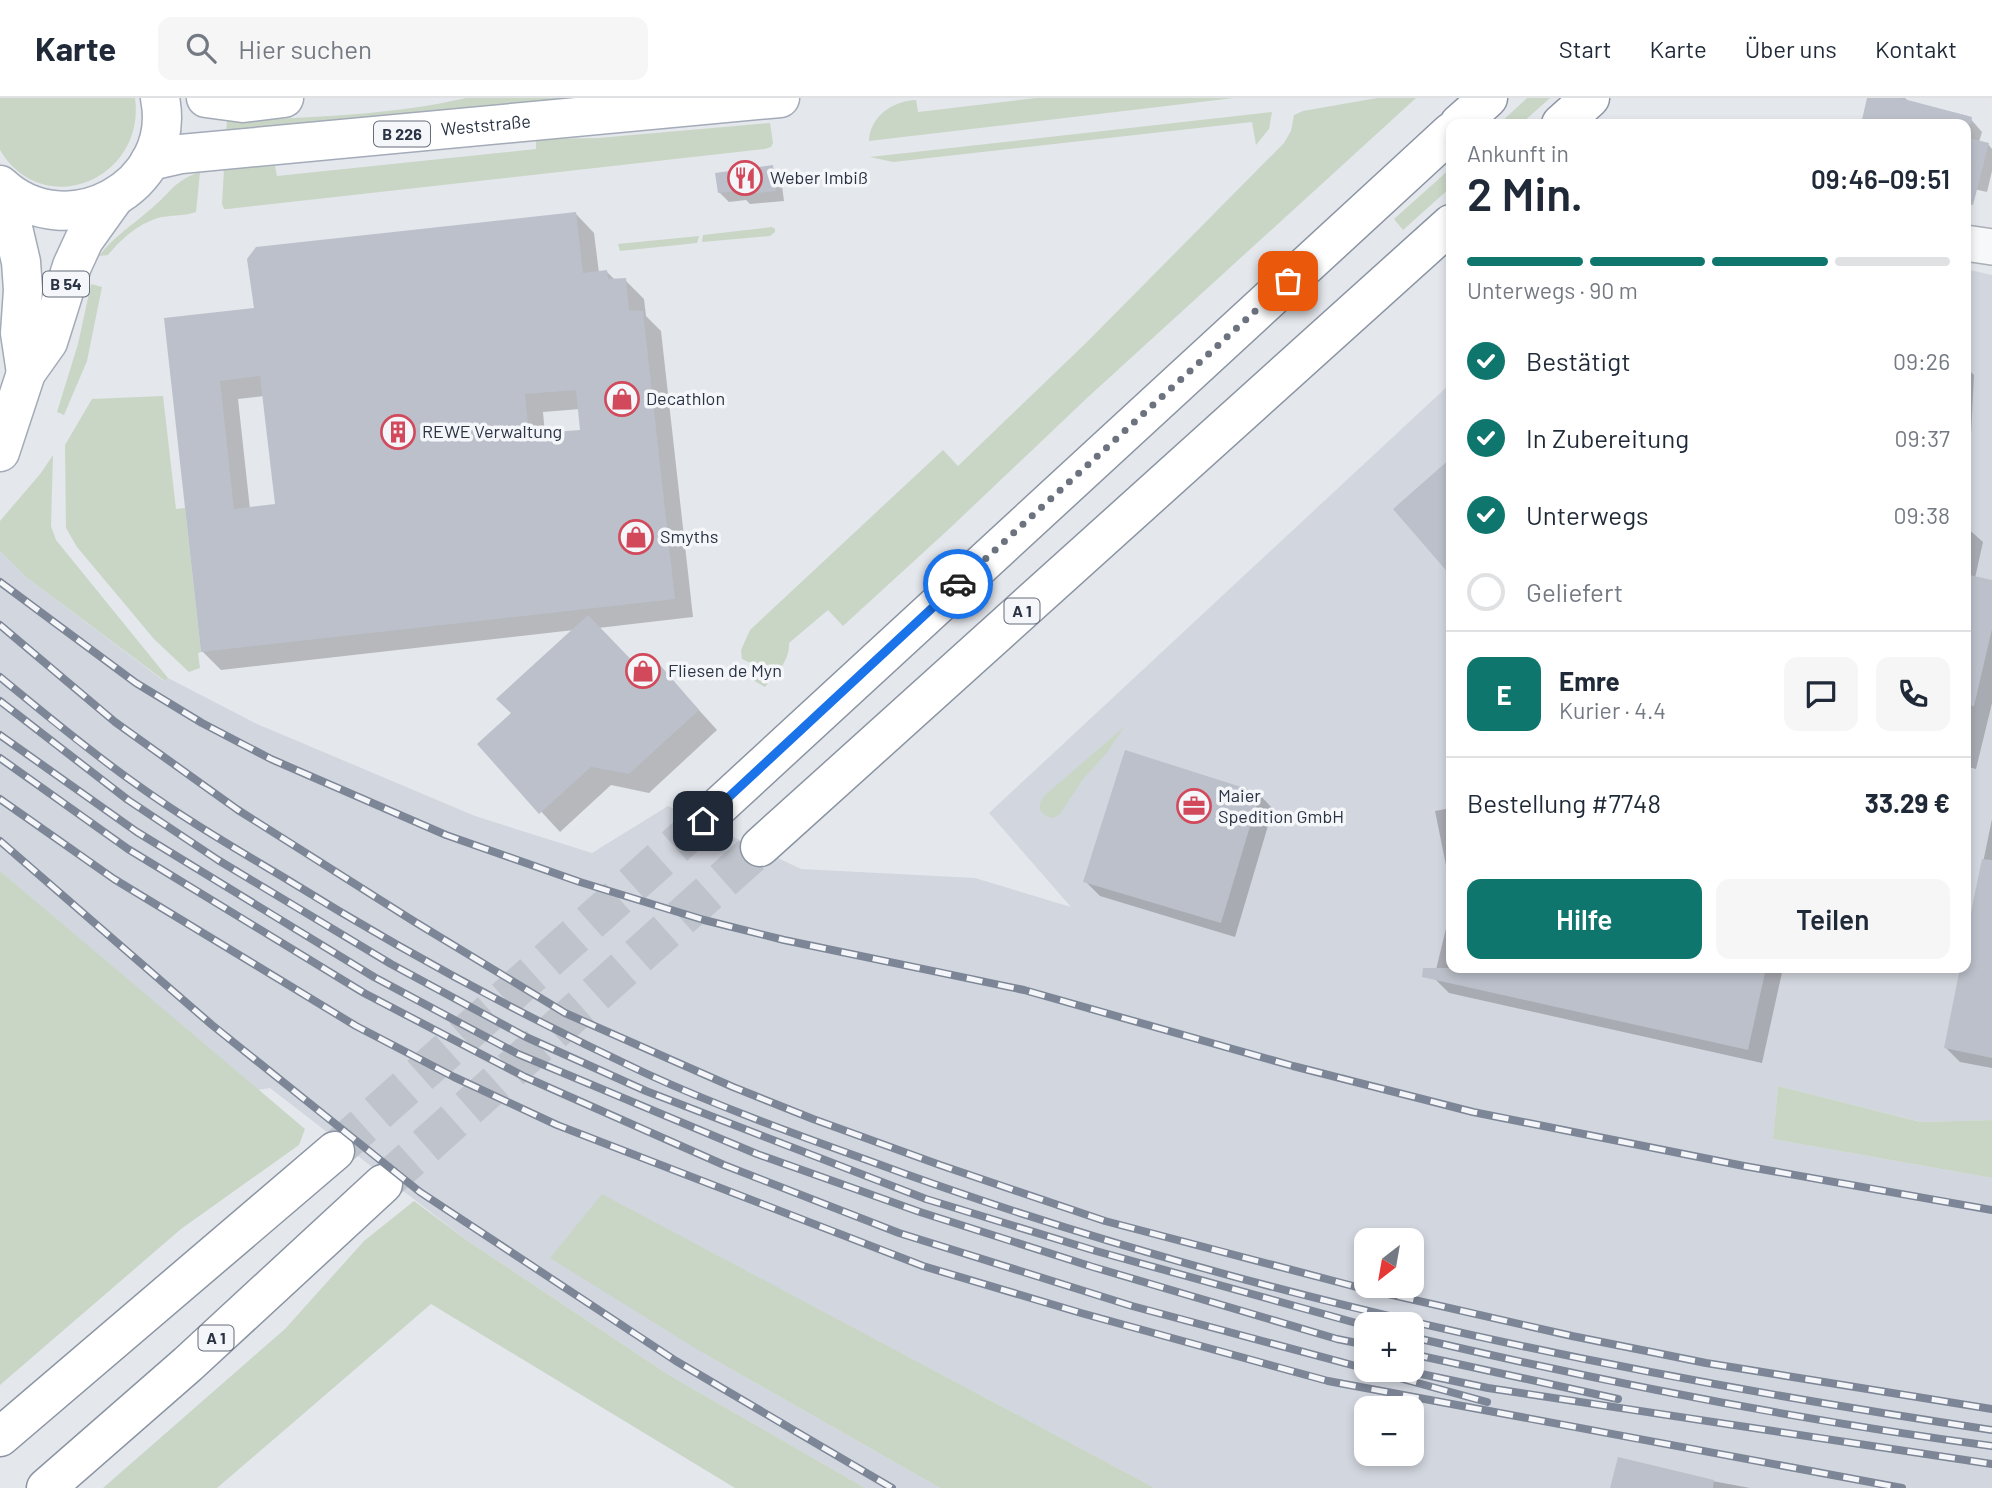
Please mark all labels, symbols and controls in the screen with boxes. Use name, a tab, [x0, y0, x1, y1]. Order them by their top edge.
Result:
search box	[158, 17, 648, 80]
text: Karte	[35, 28, 116, 68]
icon: search	[182, 29, 220, 67]
text: Hier suchen	[238, 33, 372, 64]
text: Start	[1559, 34, 1612, 63]
text: Karte	[1650, 34, 1707, 63]
text: Über uns	[1745, 34, 1837, 63]
text: Kontakt	[1875, 34, 1957, 63]
street label: Weststraße	[440, 109, 532, 140]
road number: B 226	[374, 122, 430, 146]
text: Ankunft in	[1467, 139, 1569, 167]
restaurant icon: Weber Imbiß	[726, 159, 764, 197]
text: 09:46–09:51	[1811, 163, 1950, 194]
text: 2 Min.	[1467, 165, 1583, 220]
place label: Weber Imbiß	[770, 166, 868, 188]
pin	[1258, 251, 1318, 311]
icon: bag	[1269, 262, 1307, 300]
road number: B 54	[43, 272, 89, 296]
text: Unterwegs · 90 m	[1467, 276, 1638, 304]
icon: check	[1467, 342, 1505, 380]
text: Bestätigt	[1526, 345, 1631, 376]
text: 09:26	[1893, 347, 1950, 375]
shop icon: Decathlon	[603, 380, 641, 418]
place label: Decathlon	[646, 387, 725, 409]
building icon: REWE Verwaltung	[379, 413, 417, 451]
icon: check	[1467, 419, 1505, 457]
place label: REWE Verwaltung	[422, 420, 562, 442]
text: In Zubereitung	[1526, 422, 1689, 453]
text: 09:37	[1895, 424, 1950, 452]
icon: check	[1467, 496, 1505, 534]
text: Unterwegs	[1526, 499, 1648, 530]
text: 09:38	[1893, 501, 1950, 529]
shop icon: Smyths	[617, 518, 655, 556]
place label: Smyths	[660, 525, 718, 547]
courier	[923, 549, 993, 619]
icon: car	[939, 565, 977, 603]
text: Geliefert	[1526, 576, 1623, 607]
road number: A 1	[1004, 598, 1040, 624]
shop icon: Fliesen de Myn	[624, 652, 662, 690]
button: chat	[1784, 657, 1858, 731]
button: phone	[1876, 657, 1950, 731]
place label: Fliesen de Myn	[668, 659, 782, 681]
text: Emre	[1559, 665, 1620, 696]
text: E	[1496, 679, 1512, 710]
text: Kurier · 4.4	[1559, 696, 1666, 724]
place label: Maier Spedition GmbH	[1218, 784, 1344, 827]
office icon: Maier Spedition GmbH	[1175, 787, 1213, 825]
text: Bestellung #7748	[1467, 787, 1661, 818]
text: 33.29 €	[1865, 787, 1950, 818]
pin	[673, 791, 733, 851]
icon: home	[684, 802, 722, 840]
button: Hilfe	[1467, 879, 1702, 959]
button: Teilen	[1716, 879, 1950, 959]
north arrow	[1354, 1228, 1424, 1298]
map controls	[1354, 1228, 1424, 1466]
button: +	[1354, 1312, 1424, 1382]
road number: A 1	[198, 1326, 234, 1350]
button: −	[1354, 1396, 1424, 1466]

